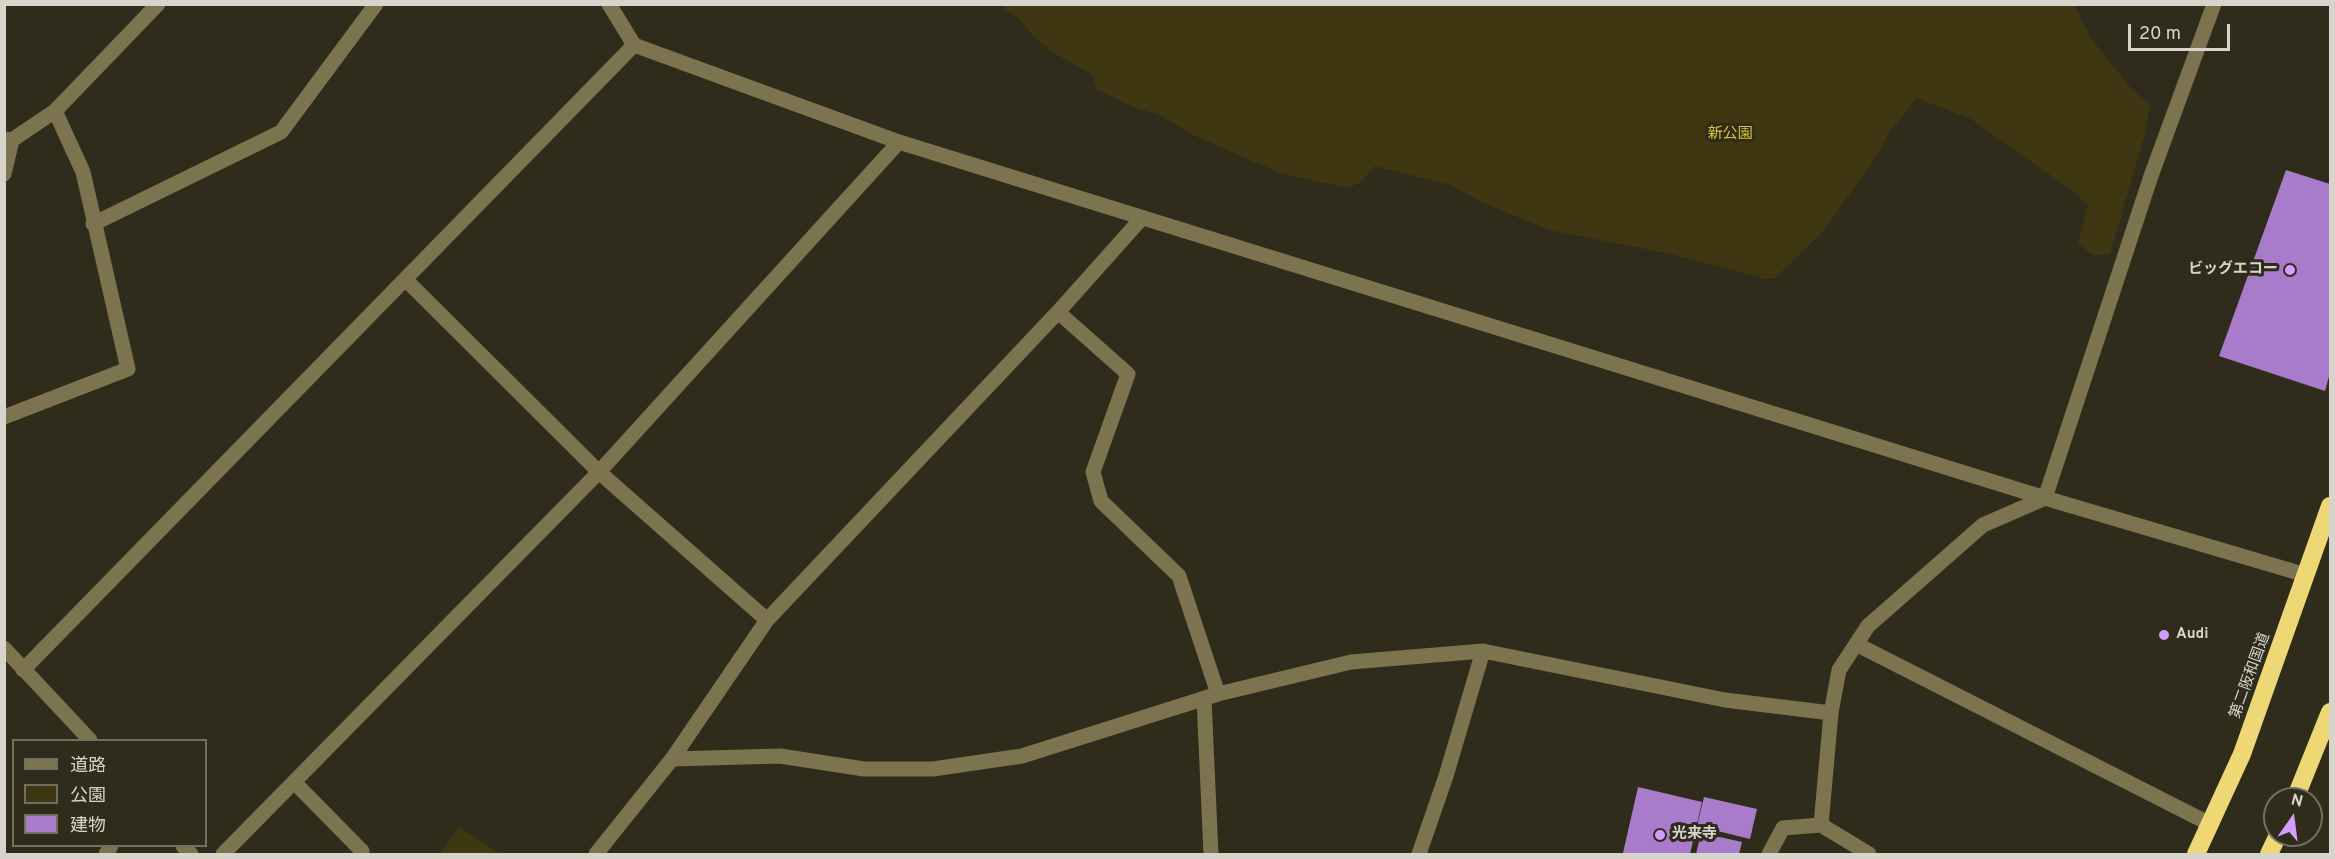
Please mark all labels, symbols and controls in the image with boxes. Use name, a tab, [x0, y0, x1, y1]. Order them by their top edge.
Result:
scale bar	[2131, 12, 2233, 50]
text: 20 m	[2139, 23, 2181, 46]
park label: 新公園	[1708, 126, 1752, 144]
place label: ビッグエコー	[2188, 261, 2278, 279]
marker: ビッグエコー	[2283, 263, 2297, 277]
place label: Audi	[2176, 626, 2208, 644]
marker: Audi	[2157, 628, 2171, 642]
street label: 第二阪和国道	[2227, 631, 2275, 721]
legend	[12, 739, 207, 847]
text: 道路	[70, 755, 106, 778]
text: 公園	[70, 785, 106, 808]
north arrow	[2263, 787, 2323, 847]
text: N	[2289, 790, 2305, 813]
text: 建物	[70, 815, 106, 838]
place label: 光来寺	[1672, 826, 1717, 844]
marker: 光来寺	[1653, 828, 1667, 842]

